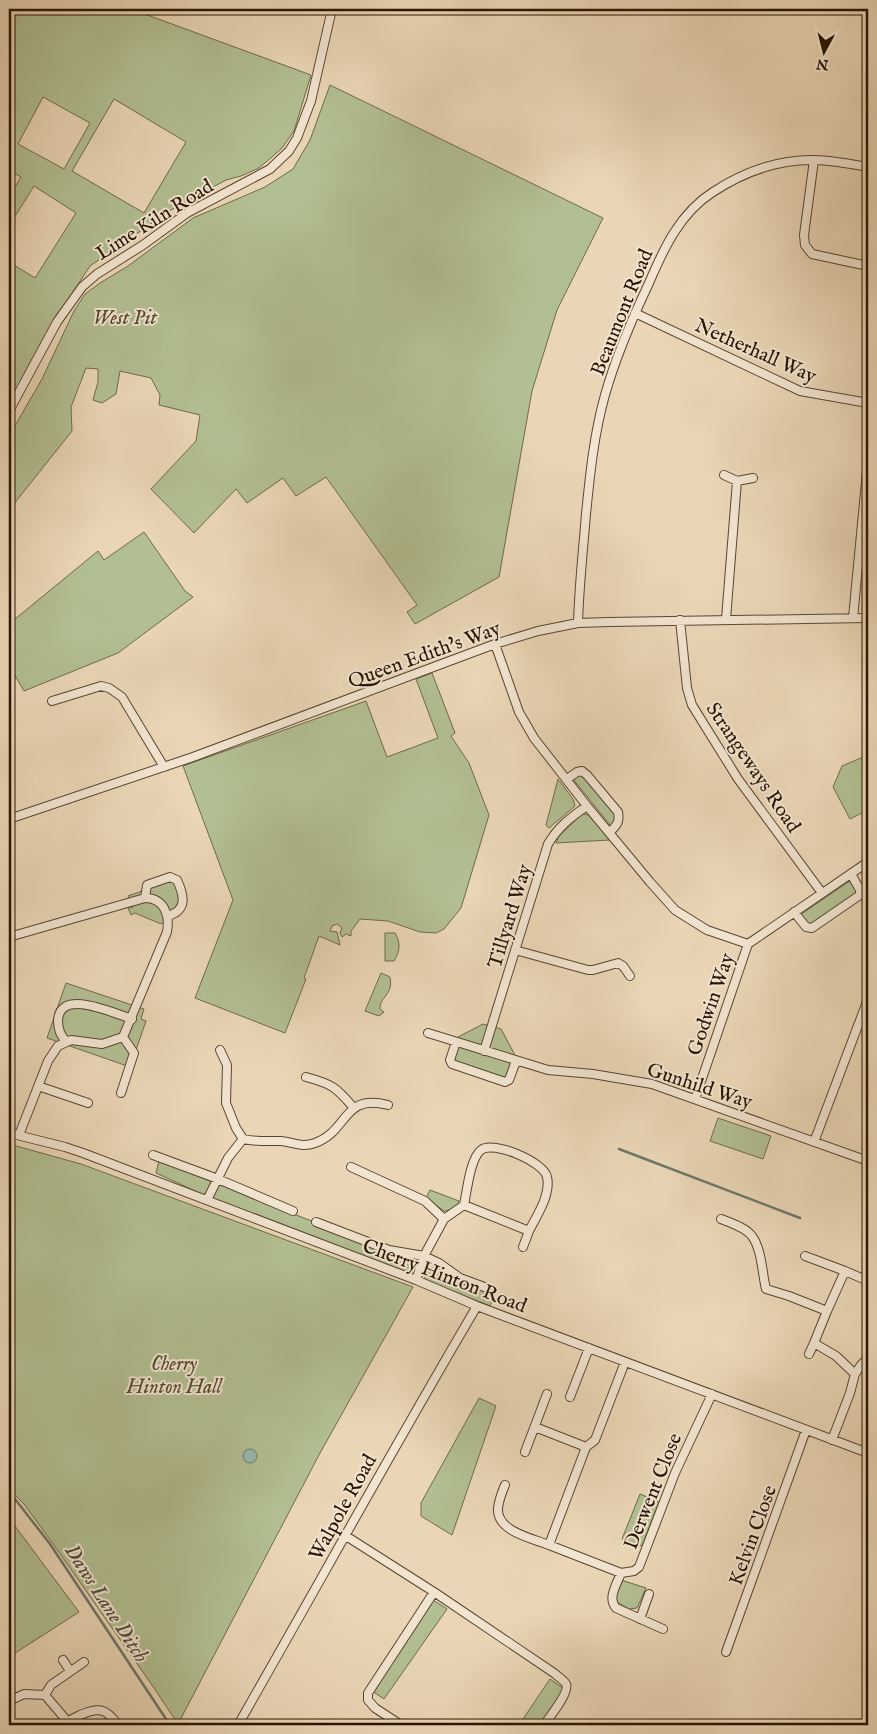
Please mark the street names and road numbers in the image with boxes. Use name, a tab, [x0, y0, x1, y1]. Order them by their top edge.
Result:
street label: Lime Kiln Road	[91, 174, 219, 266]
street label: Beaumont Road	[586, 245, 659, 380]
street label: Netherhall Way	[691, 313, 820, 389]
street label: Queen Edith's Way	[345, 616, 504, 695]
street label: Strangeways Road	[700, 698, 806, 838]
street label: Tillyard Way	[483, 861, 538, 971]
street label: Godwin Way	[682, 950, 741, 1059]
street label: Gunhild Way	[644, 1058, 756, 1115]
street label: Cherry Hinton Road	[359, 1234, 530, 1319]
street label: Derwent Close	[619, 1430, 688, 1553]
street label: Walpole Road	[304, 1450, 383, 1565]
street label: Kelvin Close	[724, 1482, 783, 1589]

